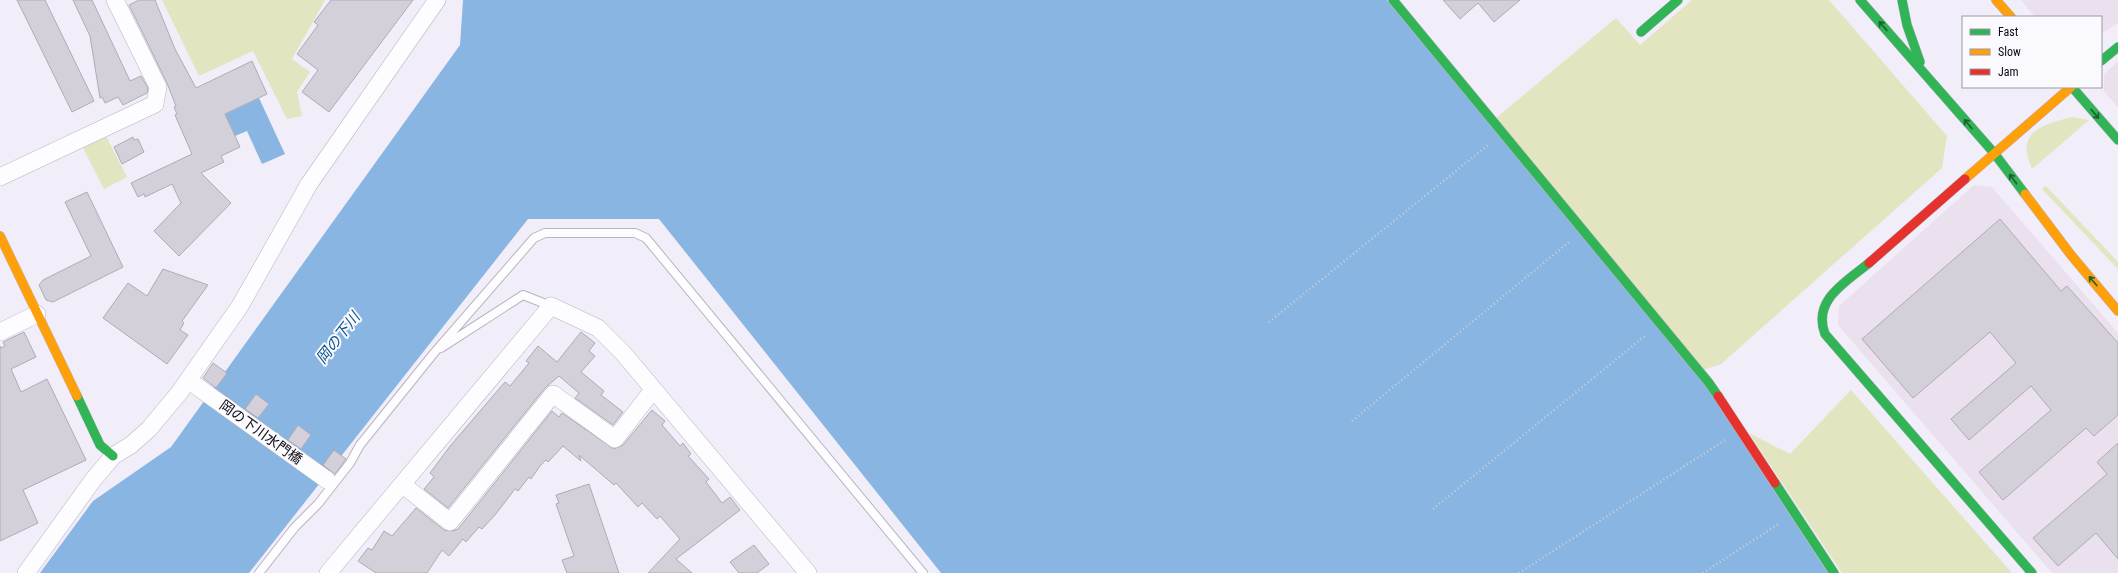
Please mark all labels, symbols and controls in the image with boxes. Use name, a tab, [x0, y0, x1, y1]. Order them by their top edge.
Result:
legend	[1962, 16, 2102, 88]
one-way arrow	[1878, 21, 1888, 31]
text: Fast	[1998, 25, 2019, 39]
text: Slow	[1998, 45, 2021, 59]
text: Jam	[1998, 65, 2019, 79]
one-way arrow	[2090, 108, 2099, 118]
one-way arrow	[1964, 119, 1973, 129]
one-way arrow	[2009, 173, 2017, 184]
one-way arrow	[2088, 276, 2097, 286]
water label: 岡の下川	[312, 307, 365, 367]
street label: 岡の下川水門橋	[217, 397, 305, 467]

